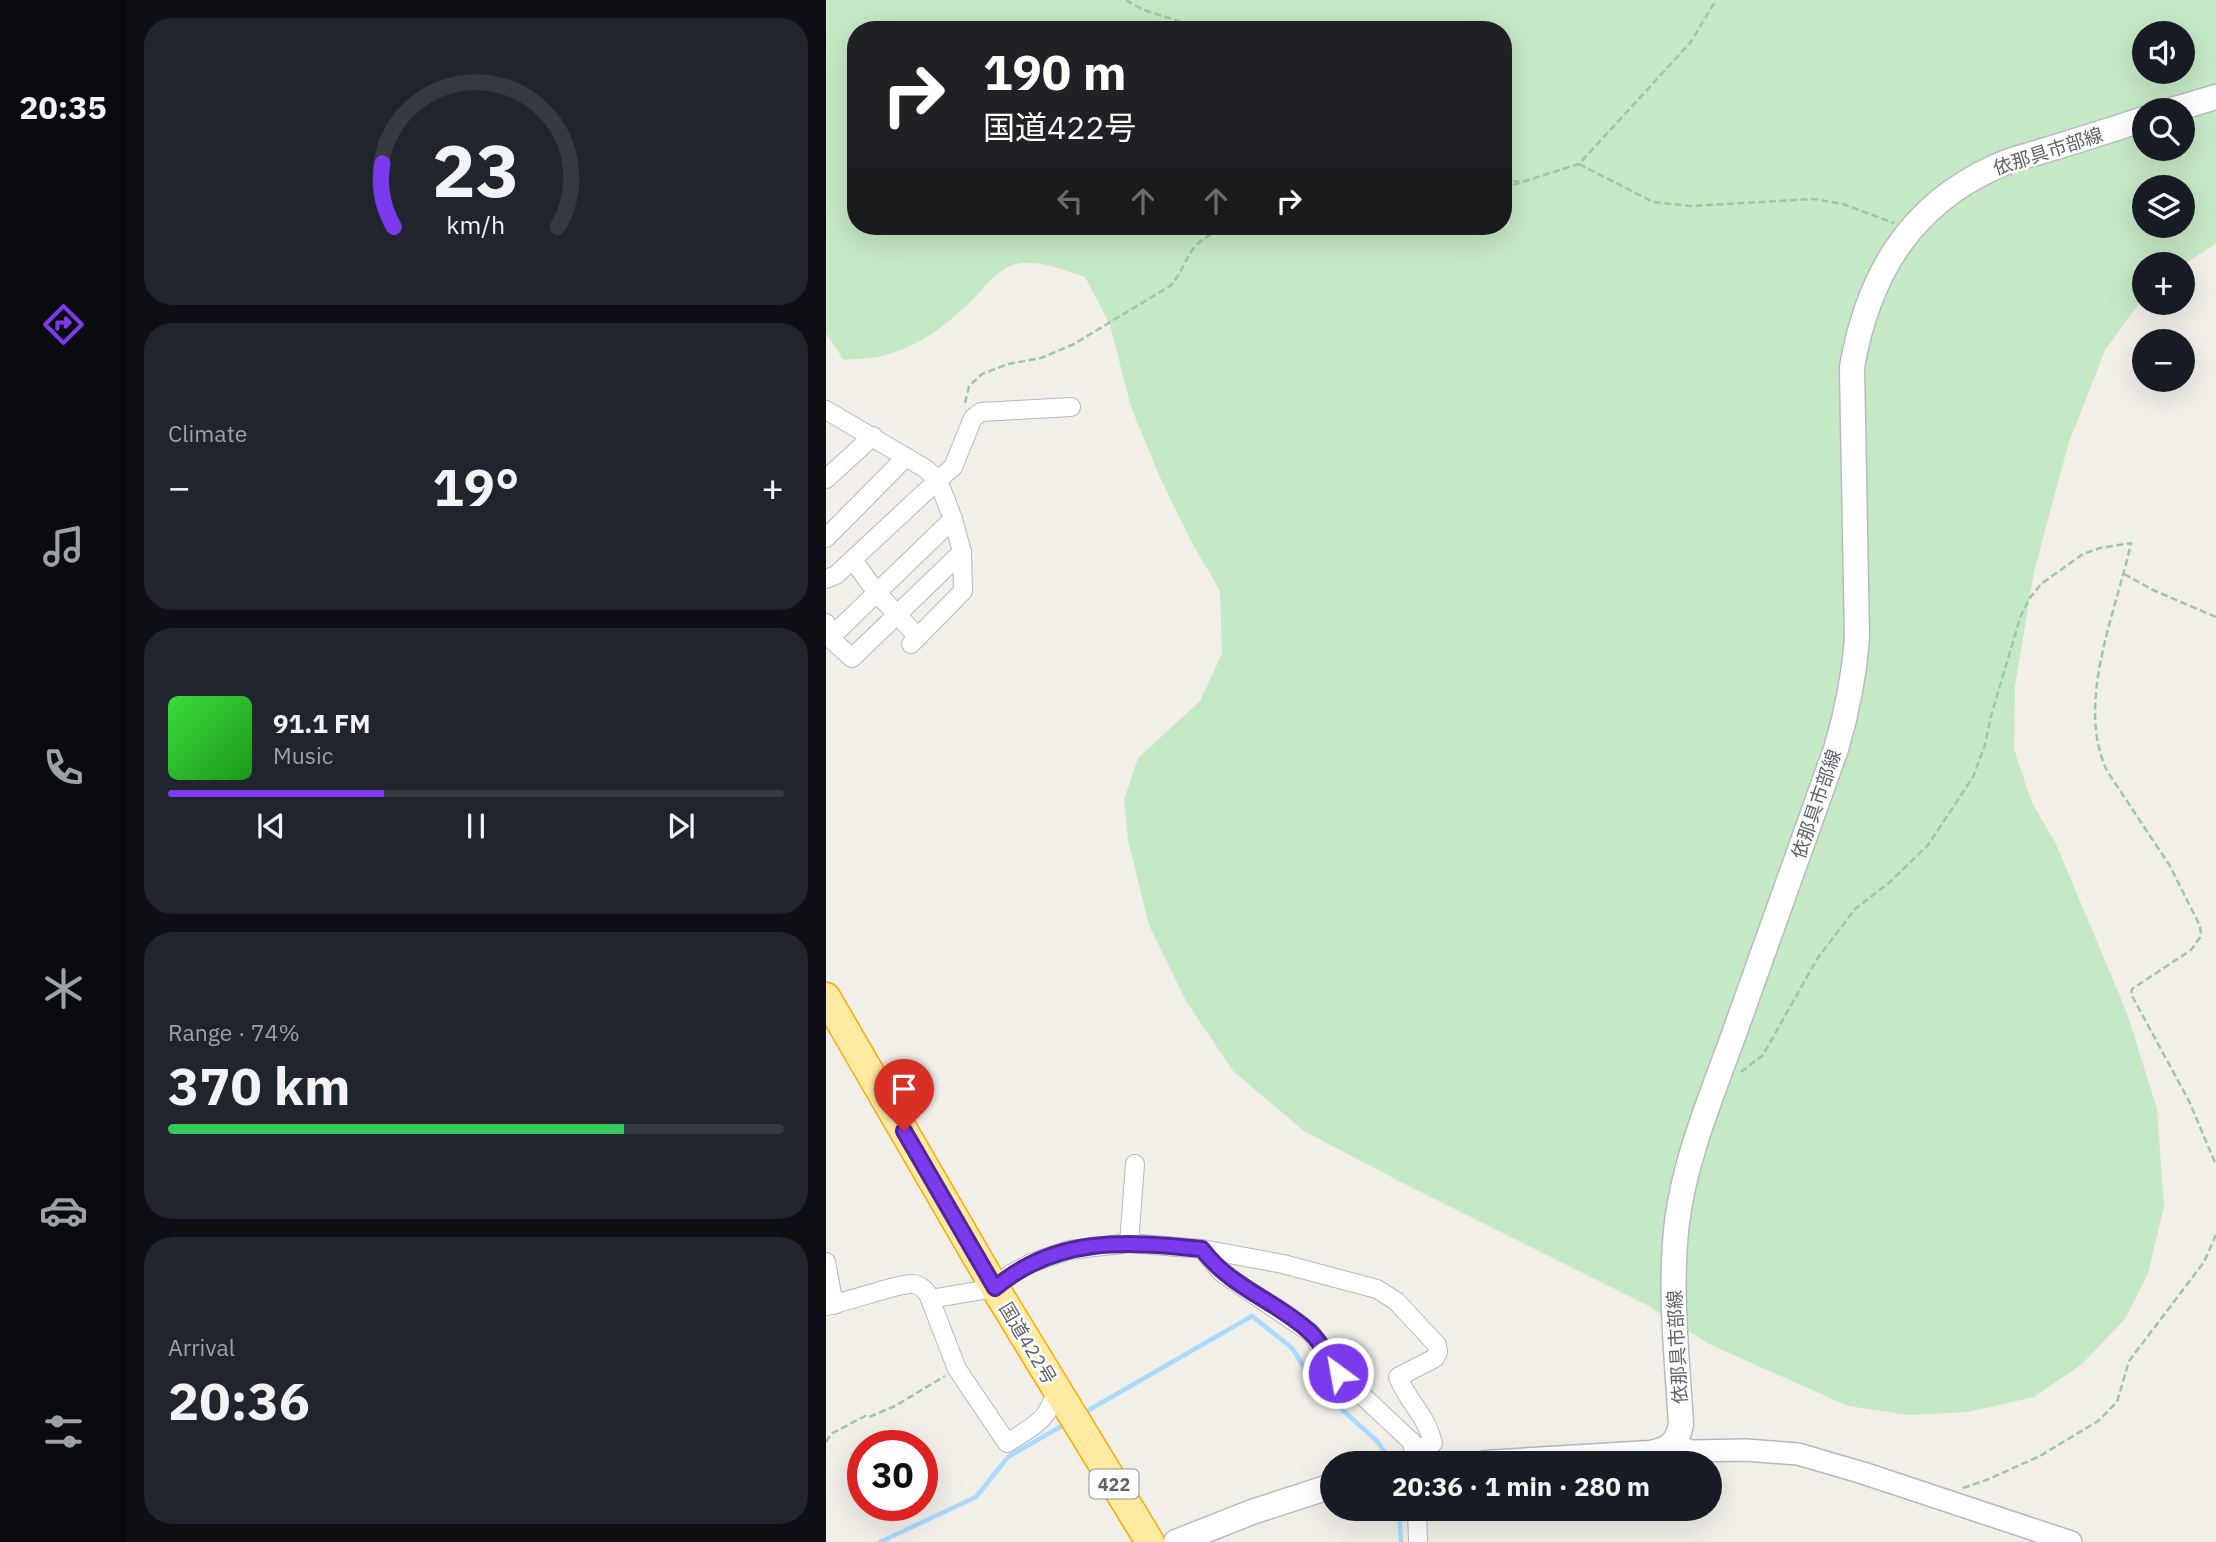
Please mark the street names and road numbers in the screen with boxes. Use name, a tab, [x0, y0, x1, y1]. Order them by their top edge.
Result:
street label: 依那具市部線	[1990, 122, 2106, 180]
street label: 依那具市部線	[1786, 746, 1846, 862]
street label: 依那具市部線	[1662, 1289, 1692, 1405]
street label: 国道422号	[994, 1298, 1062, 1388]
road number: 422	[1090, 1470, 1138, 1498]

